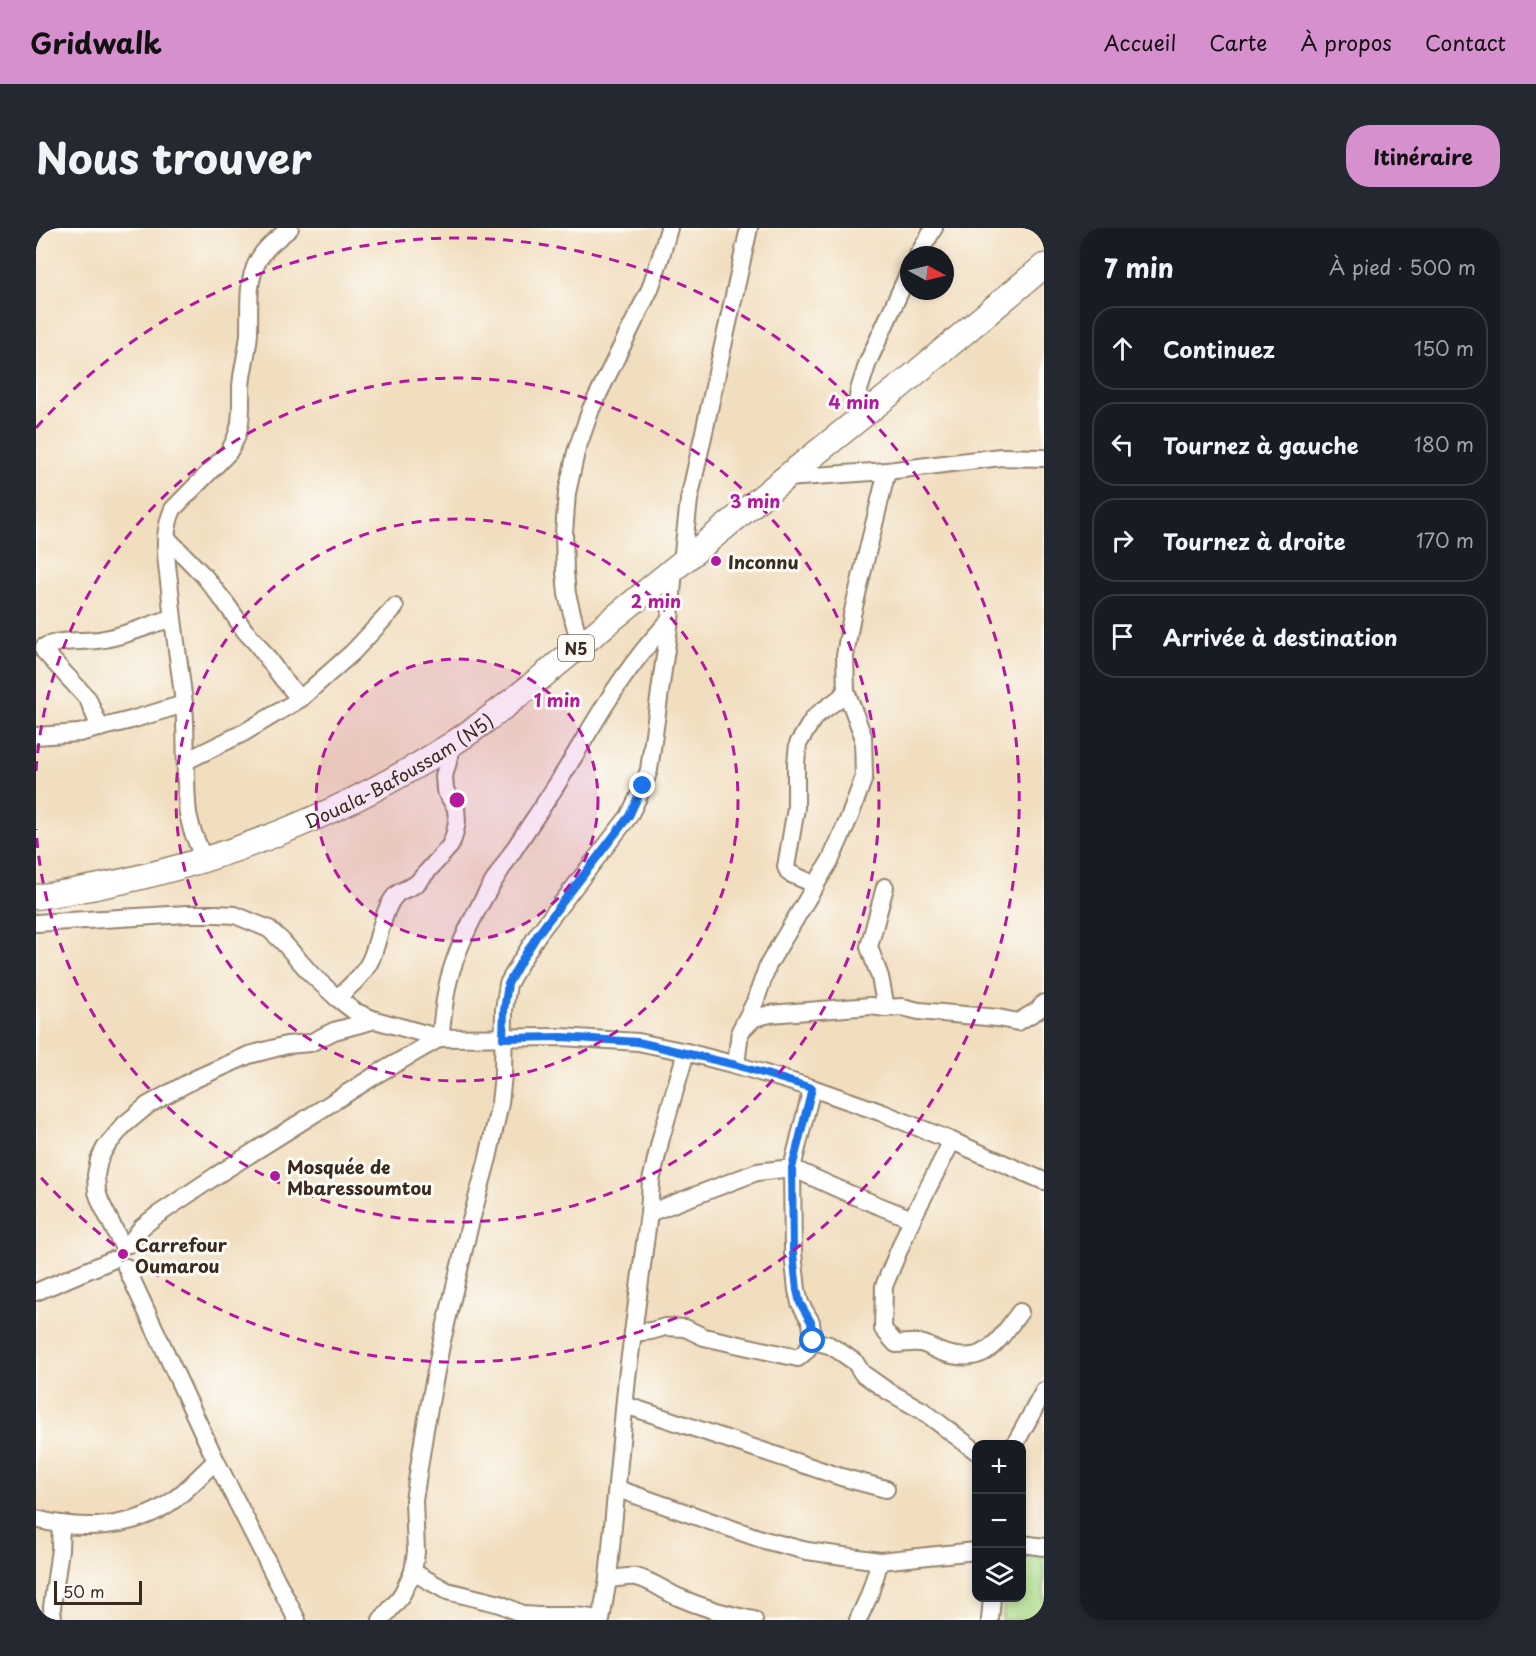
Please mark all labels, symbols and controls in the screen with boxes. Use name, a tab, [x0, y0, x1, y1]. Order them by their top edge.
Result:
text: Gridwalk	[30, 21, 162, 64]
text: Accueil	[1104, 26, 1176, 58]
text: Carte	[1209, 26, 1267, 58]
text: À propos	[1300, 26, 1392, 58]
text: Contact	[1425, 26, 1506, 58]
text: Nous trouver	[36, 125, 312, 188]
button: Itinéraire	[1346, 125, 1500, 187]
north arrow	[900, 246, 954, 300]
text: 7 min	[1104, 248, 1174, 287]
text: À pied · 500 m	[1329, 252, 1476, 282]
icon: ahead	[1106, 332, 1139, 365]
text: Continuez	[1163, 332, 1275, 365]
text: 150 m	[1414, 333, 1474, 363]
text: 4 min	[828, 388, 880, 415]
icon: left	[1106, 428, 1139, 461]
text: Tournez à gauche	[1163, 428, 1359, 461]
text: 180 m	[1414, 429, 1474, 459]
text: 3 min	[730, 487, 780, 514]
icon: right	[1106, 524, 1139, 557]
text: Tournez à droite	[1163, 524, 1346, 557]
text: 170 m	[1416, 525, 1474, 555]
place label: Inconnu	[728, 548, 799, 575]
marker: Inconnu	[709, 554, 723, 568]
text: 2 min	[631, 587, 681, 614]
icon: arrive	[1106, 620, 1139, 653]
text: Arrivée à destination	[1163, 620, 1397, 653]
road number: N5	[558, 635, 594, 661]
text: 1 min	[534, 686, 580, 713]
street label: Douala-Bafoussam (N5)	[300, 706, 499, 834]
route end	[629, 772, 655, 798]
centre of rings	[447, 790, 467, 810]
place label: Mosquée de Mbaressoumtou	[287, 1153, 432, 1201]
marker: Mosquée de Mbaressoumtou	[268, 1169, 282, 1183]
place label: Carrefour Oumarou	[135, 1231, 228, 1279]
marker: Carrefour Oumarou	[116, 1247, 130, 1261]
route start	[799, 1327, 825, 1353]
map controls	[972, 1440, 1026, 1602]
button: +	[972, 1440, 1026, 1494]
button: −	[972, 1494, 1026, 1548]
button: layers	[972, 1548, 1026, 1602]
scale bar	[54, 1578, 142, 1606]
text: 50 m	[63, 1579, 104, 1603]

